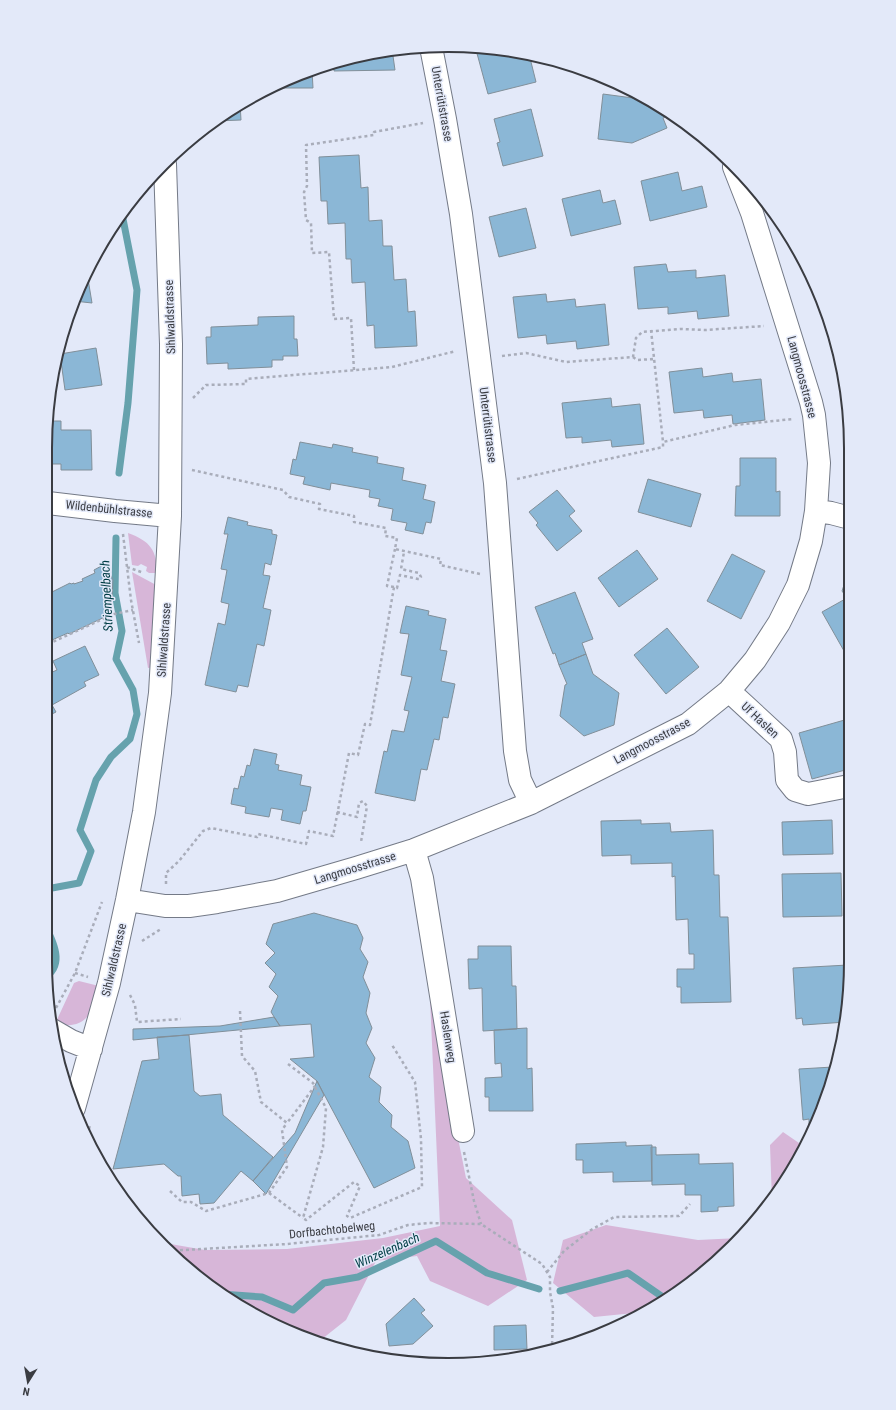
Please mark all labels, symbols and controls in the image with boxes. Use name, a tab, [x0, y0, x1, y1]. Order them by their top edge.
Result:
street label: Unterrütistrasse	[429, 65, 456, 143]
street label: Sihlwaldstrasse	[162, 279, 178, 354]
street label: Langmoosstrasse	[784, 334, 820, 420]
street label: Unterrütistrasse	[476, 386, 500, 464]
street label: Wildenbühlstrasse	[65, 497, 153, 521]
water label: Striempelbach	[97, 560, 116, 632]
street label: Sihlwaldstrasse	[154, 602, 174, 678]
street label: Uf Haslen	[738, 699, 782, 741]
street label: Langmoosstrasse	[611, 715, 693, 767]
street label: Langmoosstrasse	[313, 849, 398, 887]
street label: Sihlwaldstrasse	[99, 922, 129, 998]
street label: Haslenweg	[437, 1010, 459, 1064]
street label: Dorfbachtobelweg	[288, 1219, 376, 1241]
water label: Winzelenbach	[353, 1230, 422, 1271]
north arrow	[8, 1362, 48, 1402]
text: N	[21, 1384, 31, 1398]

